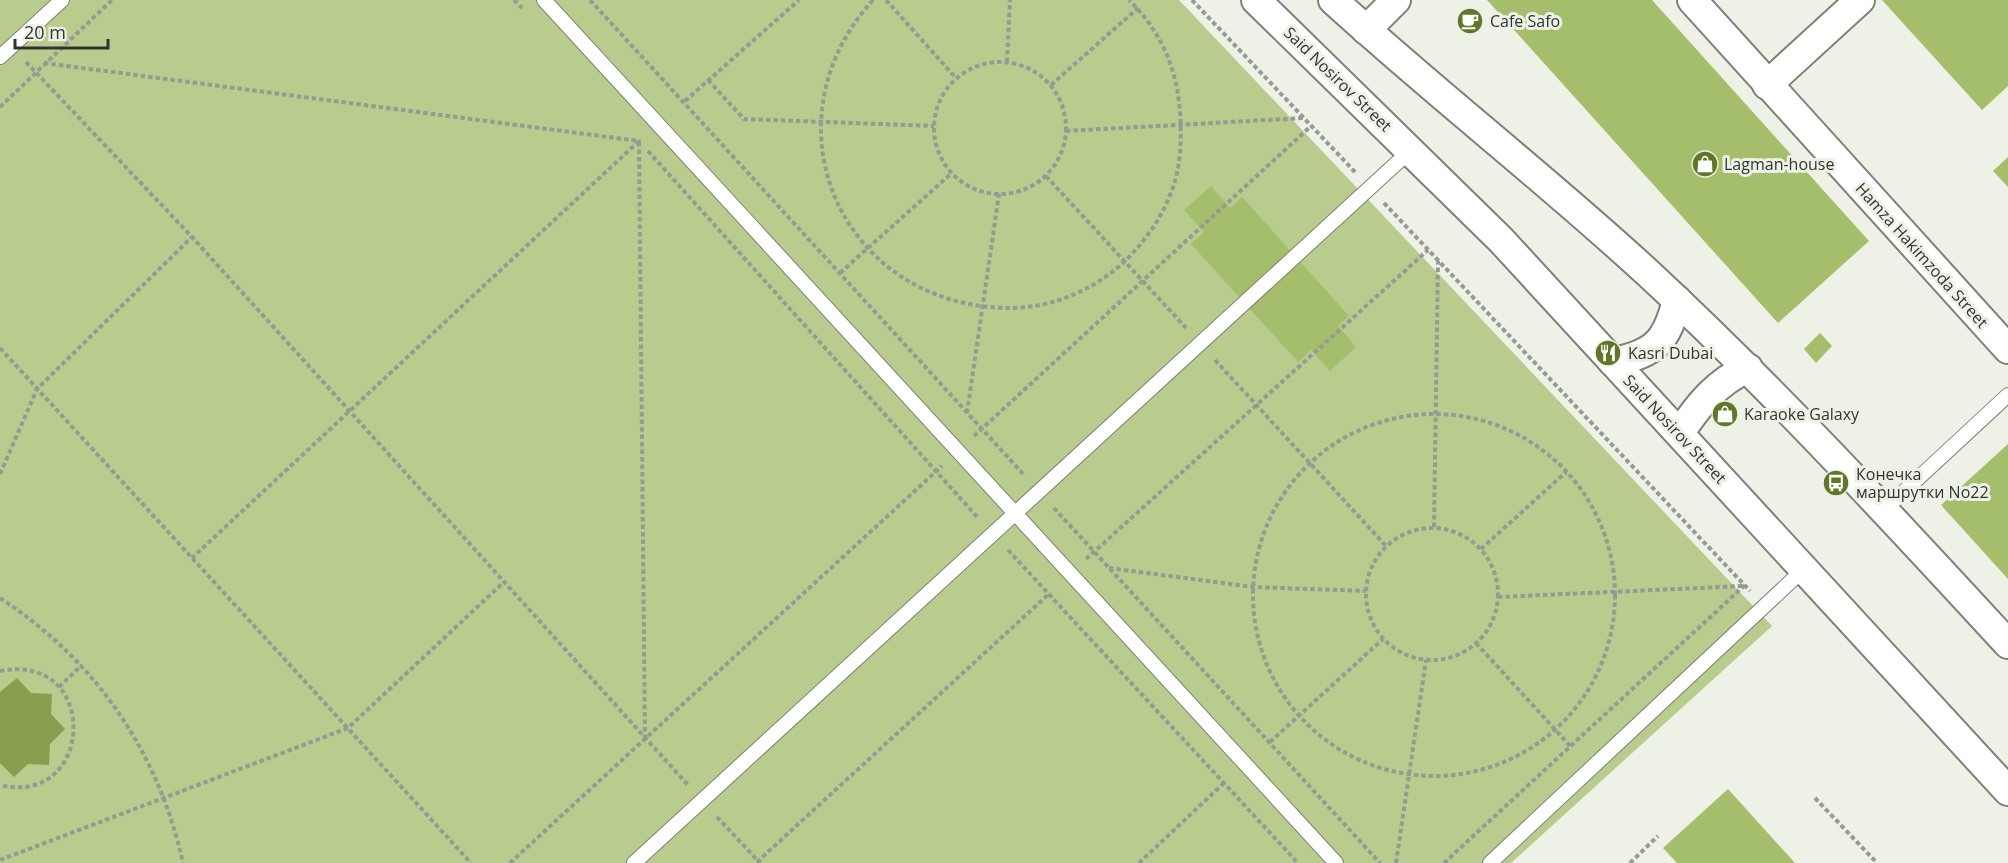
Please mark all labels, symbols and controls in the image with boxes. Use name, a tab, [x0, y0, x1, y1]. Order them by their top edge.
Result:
cafe icon: Cafe Safo	[1455, 6, 1485, 36]
place label: Cafe Safo	[1490, 10, 1560, 32]
scale bar	[15, 12, 108, 50]
text: 20 m	[24, 20, 66, 44]
street label: Said Nosirov Street	[1279, 22, 1397, 136]
shop icon: Lagman-house	[1690, 149, 1720, 179]
place label: Lagman-house	[1724, 153, 1834, 175]
street label: Hamza Hakimzoda Street	[1851, 178, 1993, 333]
restaurant icon: Kasri Dubai	[1593, 338, 1623, 368]
place label: Kasri Dubai	[1628, 342, 1713, 364]
street label: Said Nosirov Street	[1619, 370, 1732, 489]
shop icon: Karaoke Galaxy	[1710, 399, 1740, 429]
place label: Karaoke Galaxy	[1744, 403, 1860, 425]
place label: Конечка маршрутки No22	[1856, 463, 1989, 503]
bus stop icon: Конечка маршрутки No22	[1821, 468, 1851, 498]

